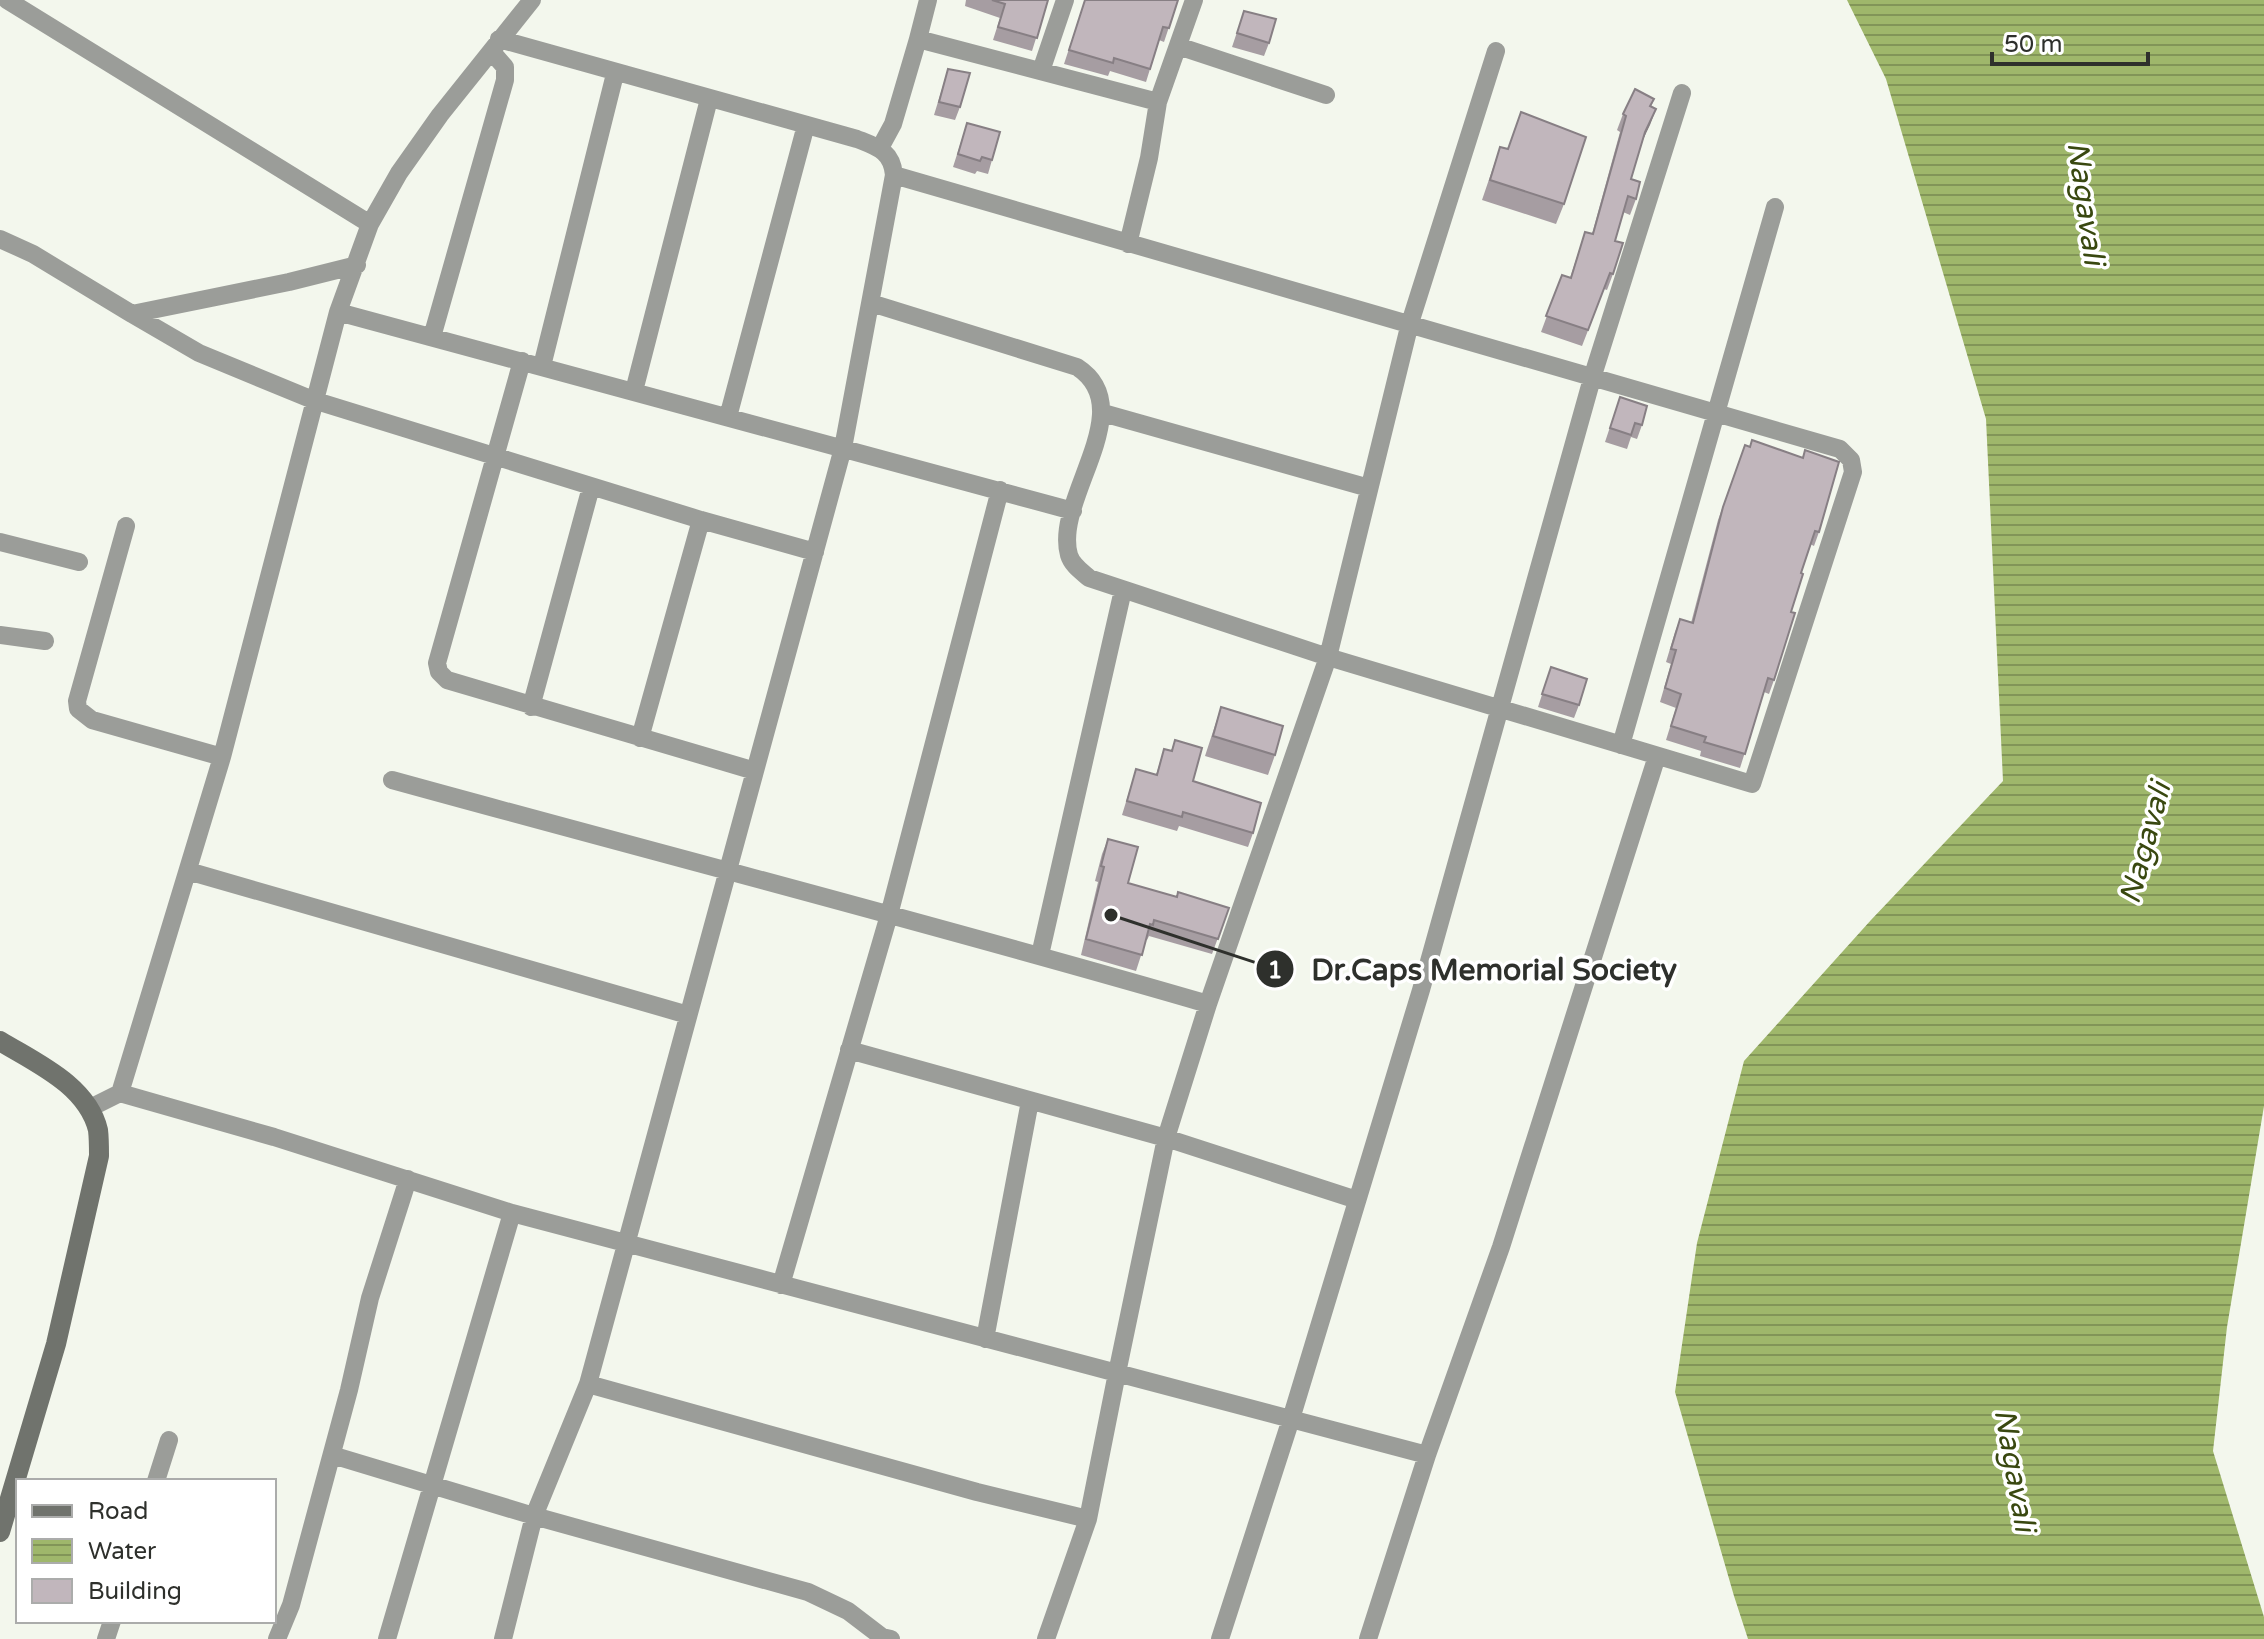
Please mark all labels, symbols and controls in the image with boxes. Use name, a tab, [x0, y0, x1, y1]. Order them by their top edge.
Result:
scale bar	[1992, 16, 2148, 66]
text: 50 m	[2004, 30, 2062, 59]
water label: Nagavali	[2059, 139, 2113, 271]
water label: Nagavali	[2112, 775, 2180, 908]
callout: Dr.Caps Memorial Society	[1255, 942, 1693, 996]
text: Dr.Caps Memorial Society	[1311, 952, 1677, 989]
text: 1	[1267, 956, 1283, 985]
water label: Nagavali	[1986, 1406, 2044, 1538]
legend	[16, 1479, 276, 1623]
text: Road	[88, 1497, 148, 1526]
text: Water	[88, 1537, 157, 1566]
text: Building	[88, 1577, 182, 1606]

